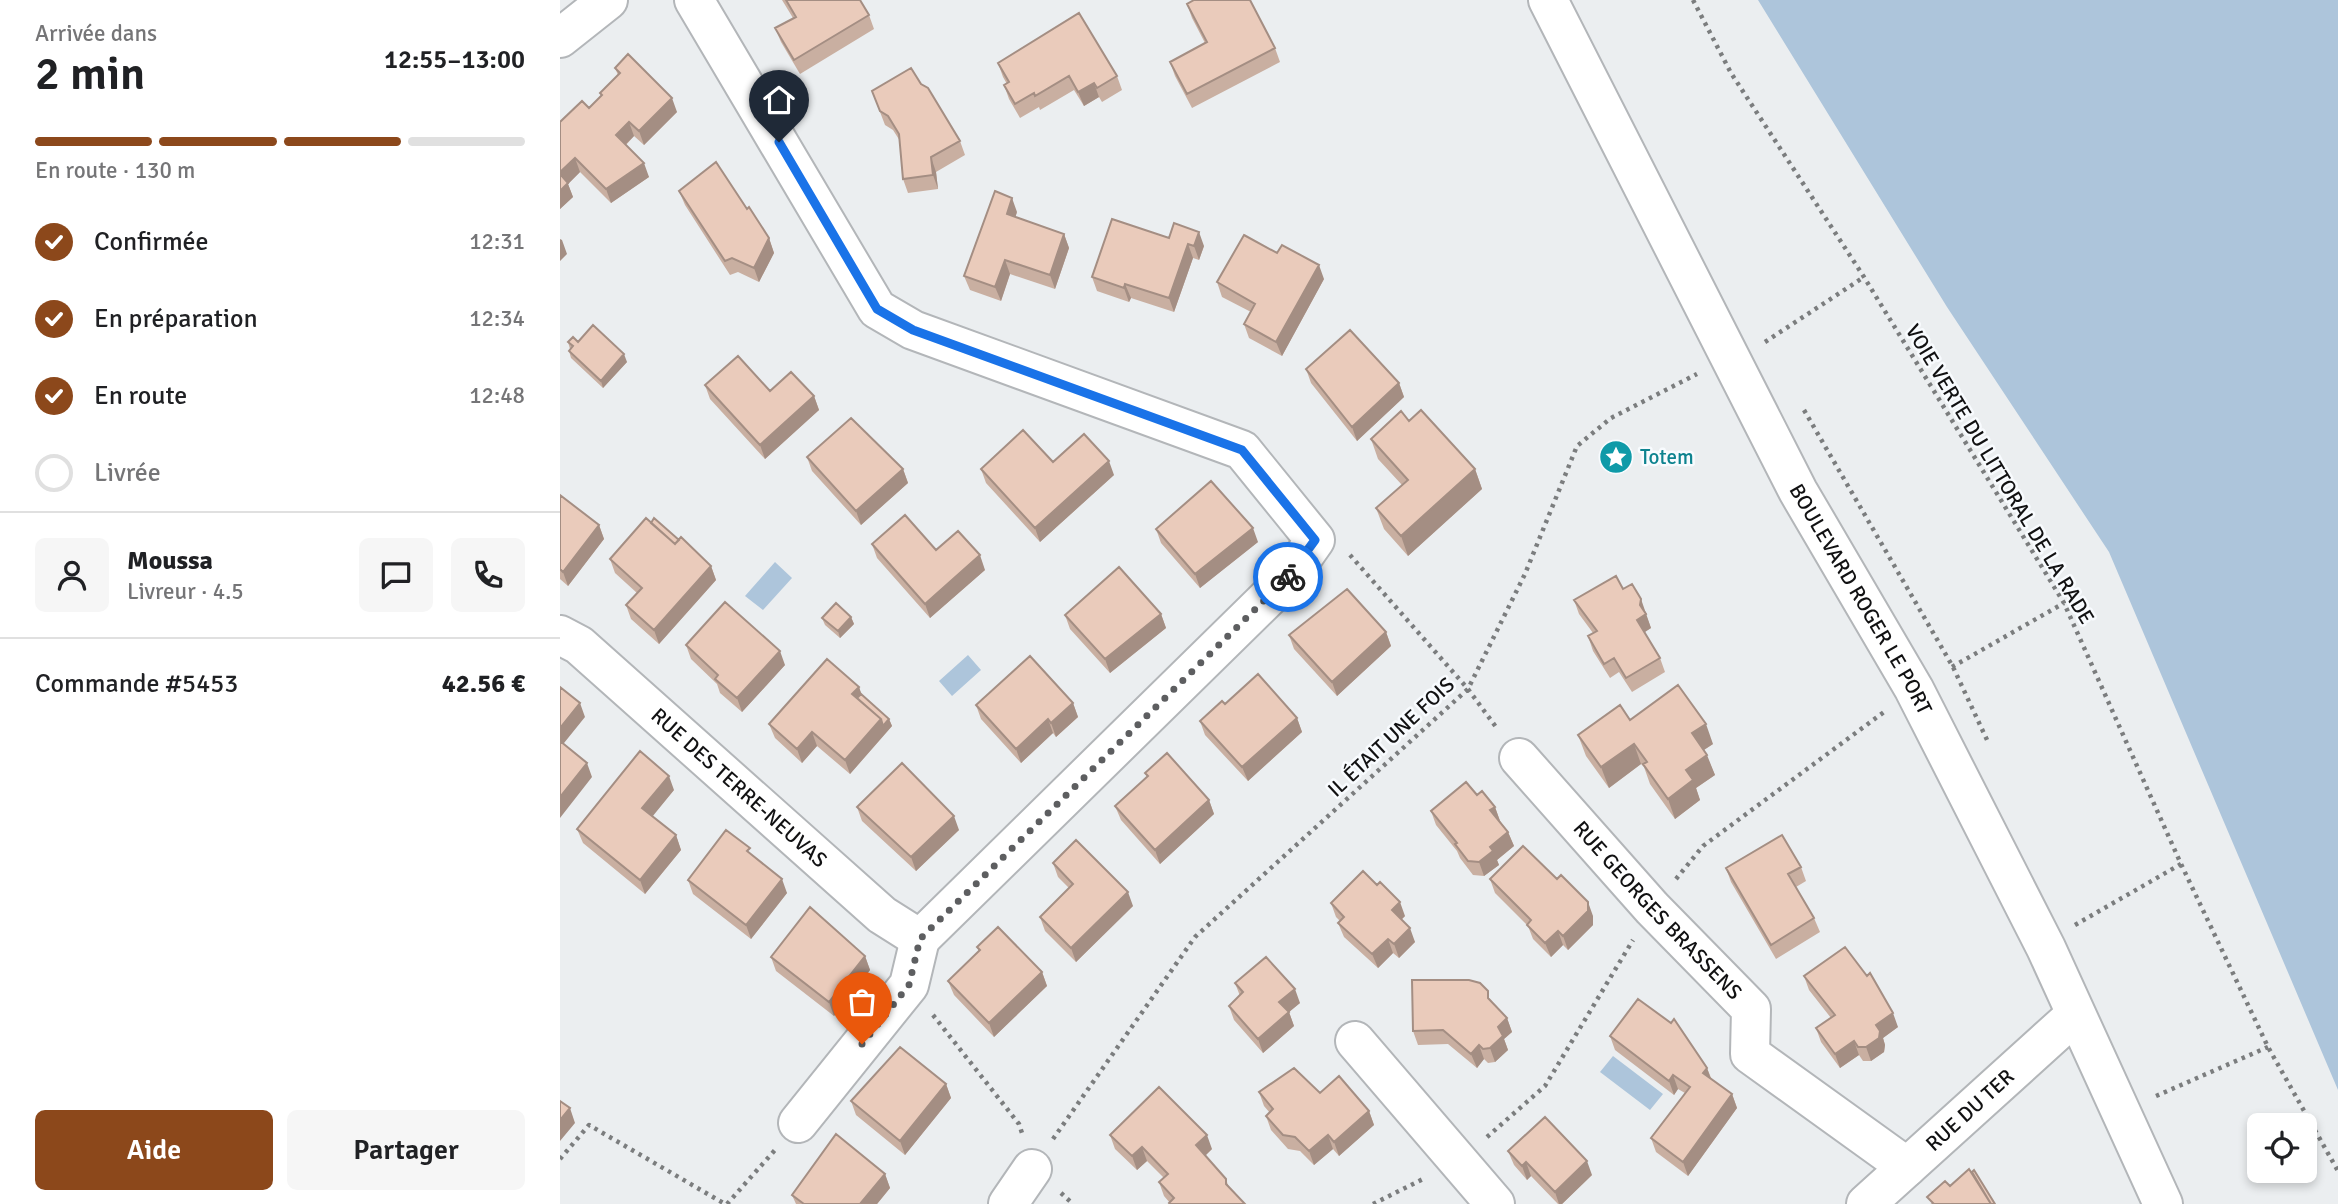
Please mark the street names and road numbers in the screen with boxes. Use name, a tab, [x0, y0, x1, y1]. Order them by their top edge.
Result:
street label: VOIE VERTE DU LITTORAL DE LA RADE	[1900, 319, 2100, 629]
street label: BOULEVARD ROGER LE PORT	[1784, 479, 1938, 719]
street label: IL ÉTAIT UNE FOIS	[1322, 672, 1460, 802]
street label: RUE DES TERRE-NEUVAS	[646, 702, 833, 873]
street label: RUE GEORGES BRASSENS	[1568, 815, 1748, 1005]
street label: RUE DU TER	[1920, 1064, 2019, 1157]

